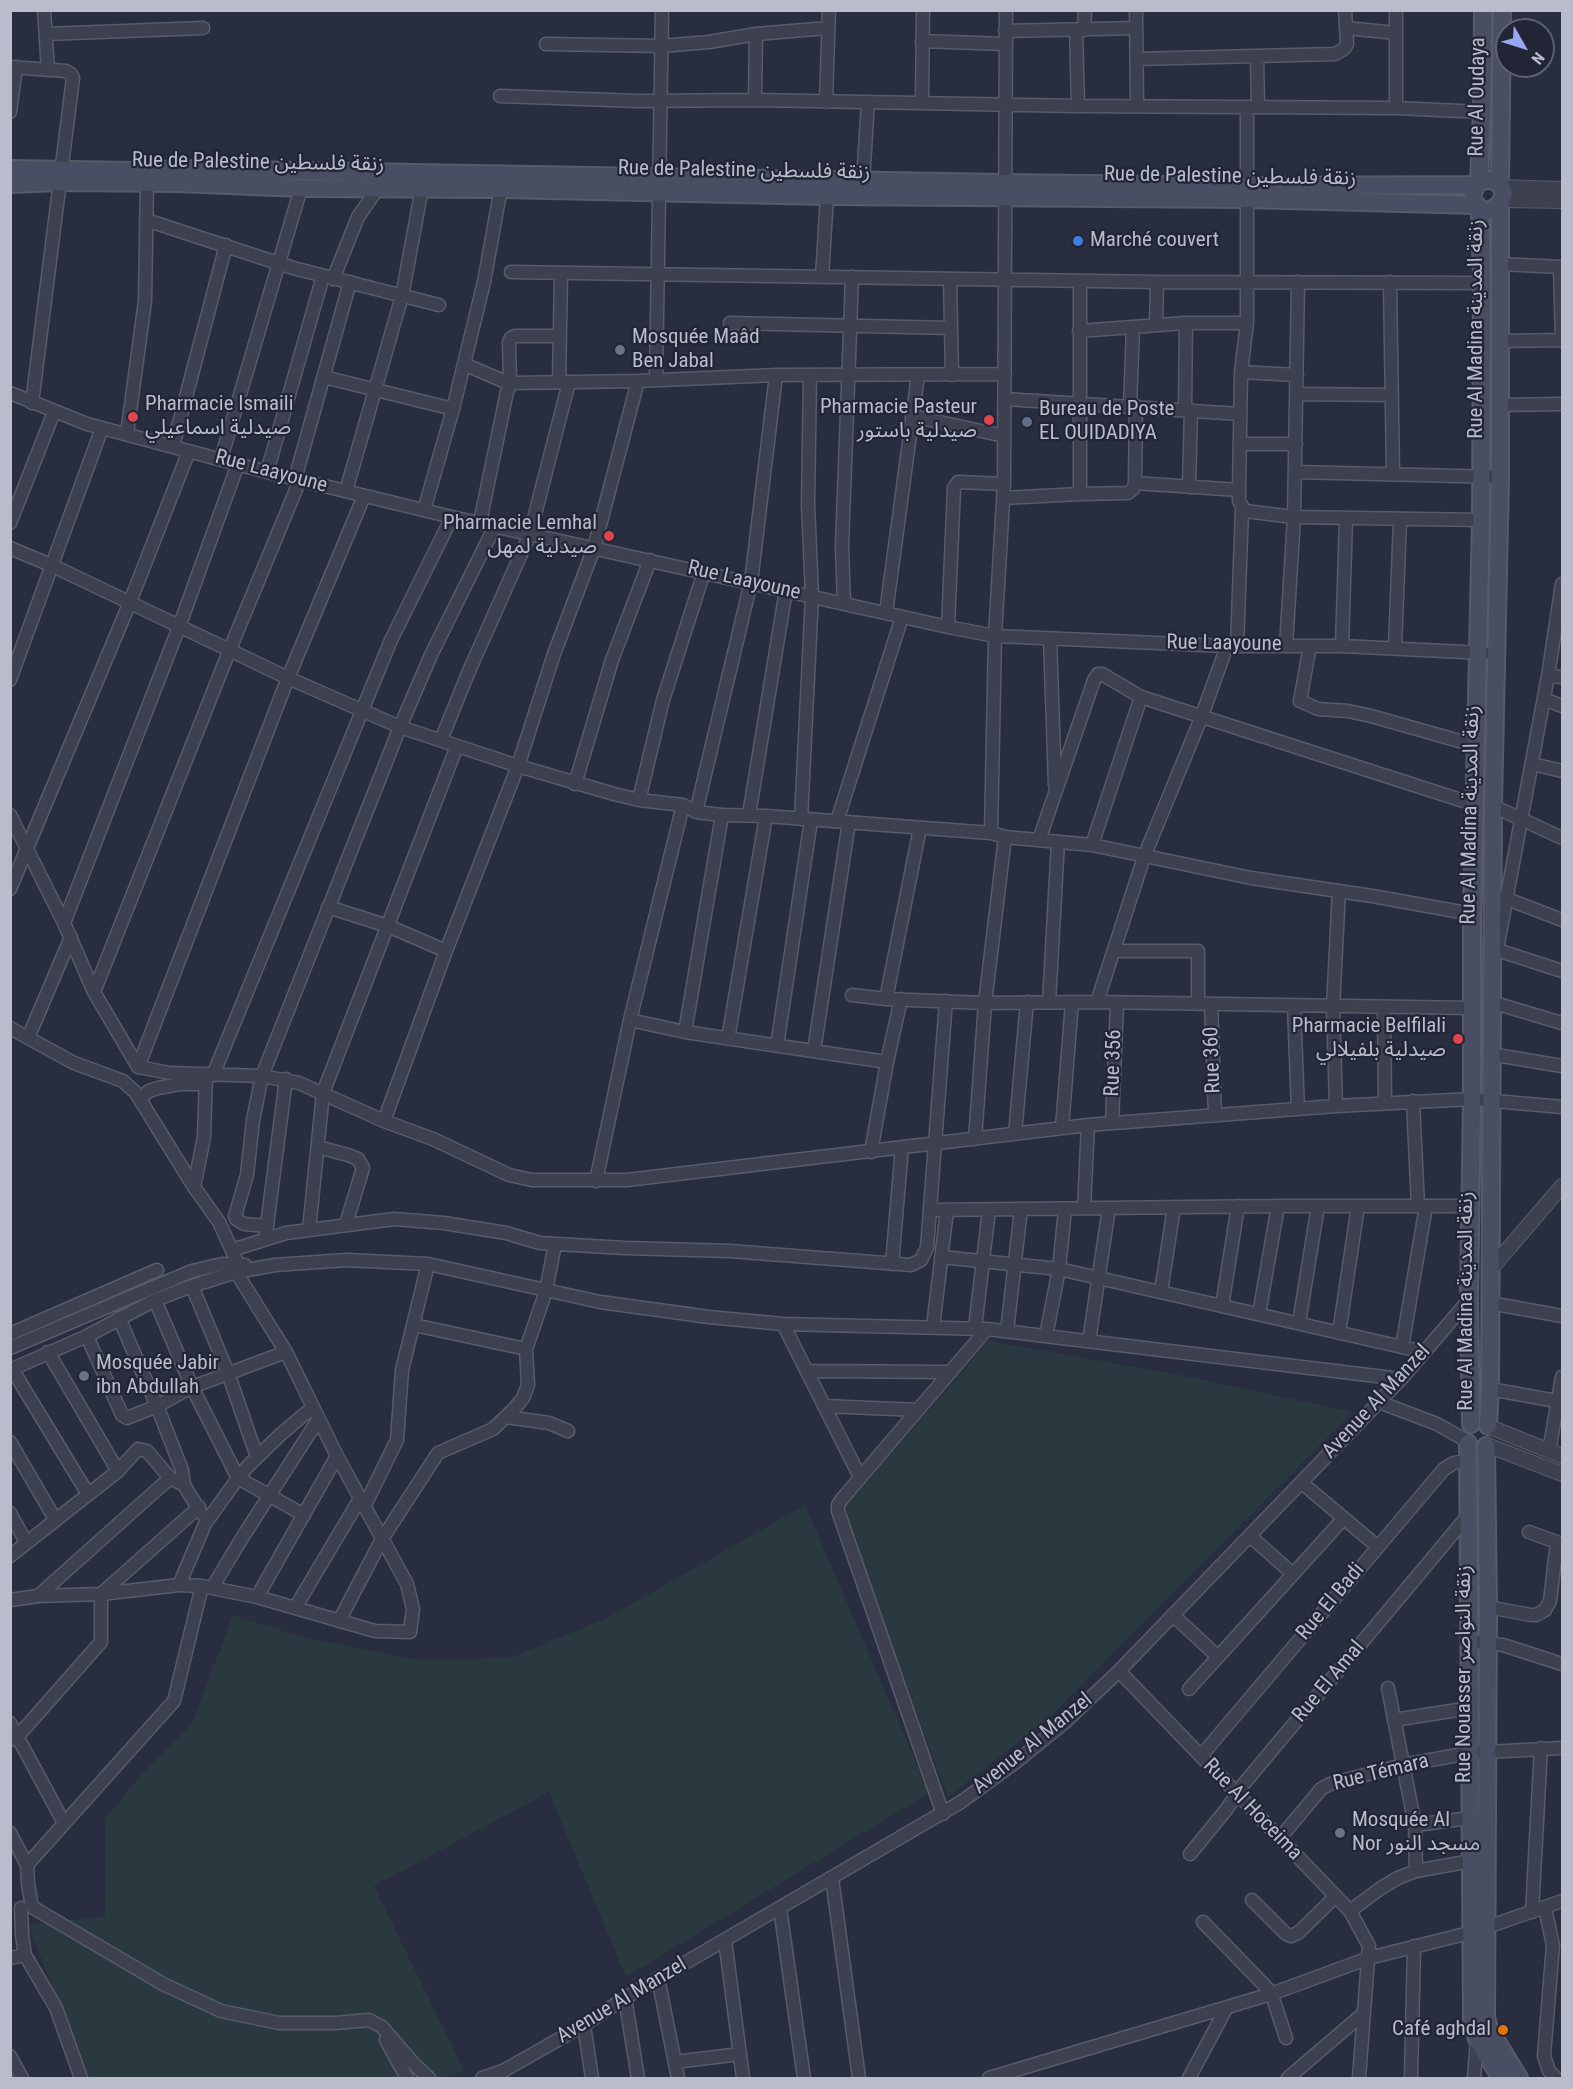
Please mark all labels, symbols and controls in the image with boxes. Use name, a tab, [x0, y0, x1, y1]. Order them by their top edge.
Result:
north arrow	[1495, 18, 1555, 78]
street label: Rue Al Oudaya	[1464, 37, 1492, 157]
text: N	[1527, 49, 1548, 68]
street label: Rue de Palestine زنقة فلسطين	[132, 148, 384, 178]
street label: Rue de Palestine زنقة فلسطين	[618, 156, 870, 186]
street label: Rue de Palestine زنقة فلسطين	[1104, 162, 1356, 192]
street label: Rue Al Madina زنقة المدينة	[1464, 219, 1490, 439]
place label: Marché couvert	[1090, 228, 1219, 254]
marker: Marché couvert	[1071, 234, 1085, 248]
place label: Mosquée Maâd Ben Jabal	[632, 325, 760, 375]
marker: Mosquée Maâd Ben Jabal	[613, 343, 627, 357]
place label: Pharmacie Ismaili صيدلية اسماعيلي	[145, 392, 293, 442]
place label: Pharmacie Pasteur صيدلية باستور	[820, 395, 977, 445]
place label: Bureau de Poste EL OUIDADIYA	[1039, 397, 1174, 447]
marker: Pharmacie Ismaili صيدلية اسماعيلي	[126, 410, 140, 424]
marker: Pharmacie Pasteur صيدلية باستور	[982, 413, 996, 427]
marker: Bureau de Poste EL OUIDADIYA	[1020, 415, 1034, 429]
street label: Rue Laayoune	[212, 445, 330, 499]
place label: Pharmacie Lemhal صيدلية لمهل	[443, 511, 597, 561]
marker: Pharmacie Lemhal صيدلية لمهل	[602, 529, 616, 543]
street label: Rue Laayoune	[685, 556, 803, 606]
street label: Rue Laayoune	[1166, 630, 1282, 658]
street label: Rue Al Madina زنقة المدينة	[1456, 705, 1486, 925]
place label: Pharmacie Belfilali صيدلية بلفيلالي	[1292, 1014, 1446, 1064]
street label: Rue 360	[1199, 1026, 1227, 1094]
street label: Rue 356	[1100, 1029, 1128, 1097]
marker: Pharmacie Belfilali صيدلية بلفيلالي	[1451, 1032, 1465, 1046]
street label: Rue Al Madina زنقة المدينة	[1454, 1191, 1480, 1411]
street label: Avenue Al Manzel	[1318, 1340, 1436, 1464]
place label: Mosquée Jabir ibn Abdullah	[96, 1351, 219, 1401]
marker: Mosquée Jabir ibn Abdullah	[77, 1369, 91, 1383]
street label: Rue El Badi	[1292, 1558, 1370, 1646]
street label: Rue Nouasser زنقة النواصر	[1452, 1565, 1478, 1783]
street label: Rue El Amal	[1288, 1636, 1370, 1728]
street label: Avenue Al Manzel	[968, 1688, 1098, 1800]
street label: Rue Témara	[1331, 1749, 1431, 1797]
street label: Rue Al Hoceima	[1197, 1754, 1307, 1866]
place label: Mosquée Al Nor مسجد النور	[1352, 1808, 1480, 1858]
marker: Mosquée Al Nor مسجد النور	[1333, 1826, 1347, 1840]
street label: Avenue Al Manzel	[553, 1952, 691, 2050]
place label: Café aghdal	[1392, 2017, 1491, 2043]
marker: Café aghdal	[1496, 2023, 1510, 2037]

